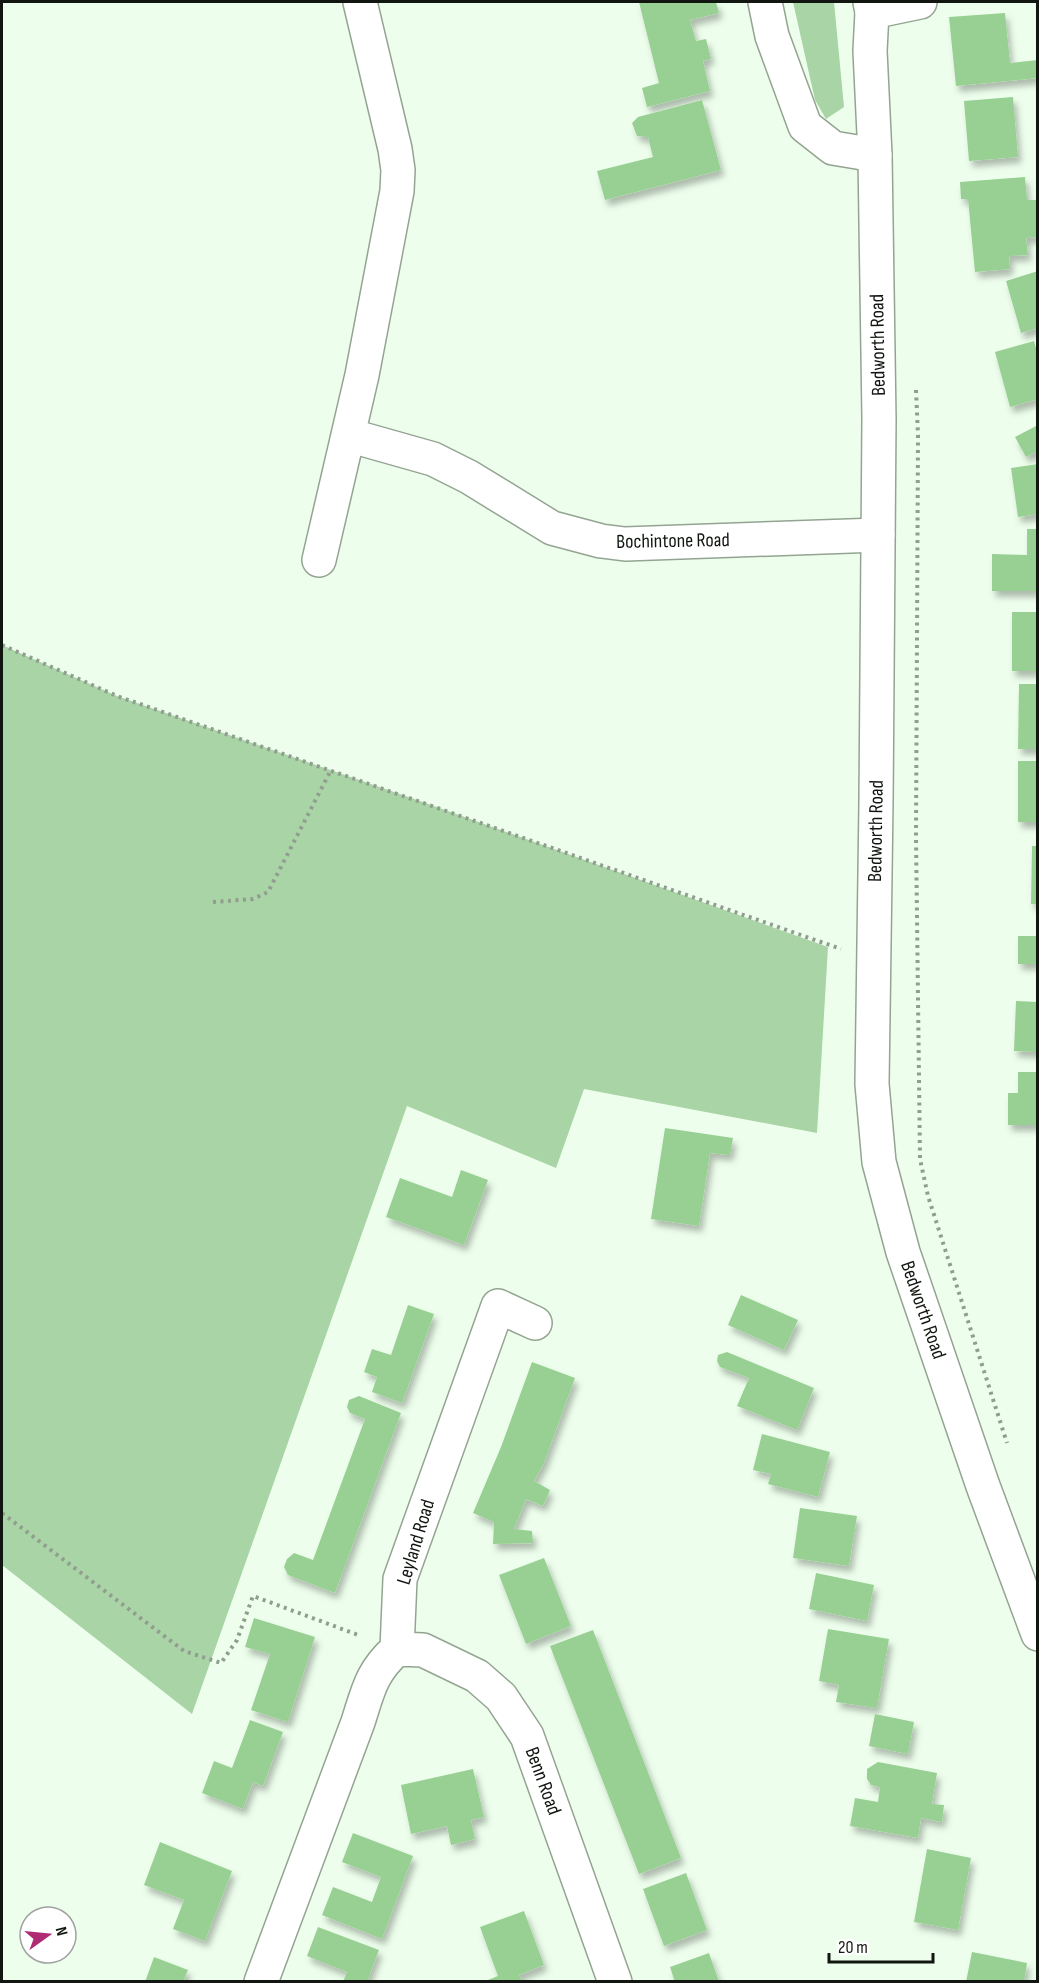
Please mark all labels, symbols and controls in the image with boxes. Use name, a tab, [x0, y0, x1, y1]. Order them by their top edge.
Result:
street label: Bedworth Road	[865, 294, 891, 396]
street label: Bochintone Road	[616, 528, 730, 554]
street label: Bedworth Road	[863, 780, 889, 882]
street label: Bedworth Road	[895, 1258, 951, 1362]
street label: Leyland Road	[392, 1497, 440, 1587]
street label: Benn Road	[520, 1744, 566, 1818]
north arrow	[18, 1905, 78, 1965]
text: N	[51, 1925, 71, 1938]
scale bar	[829, 1926, 932, 1964]
text: 20 m	[838, 1937, 868, 1958]

